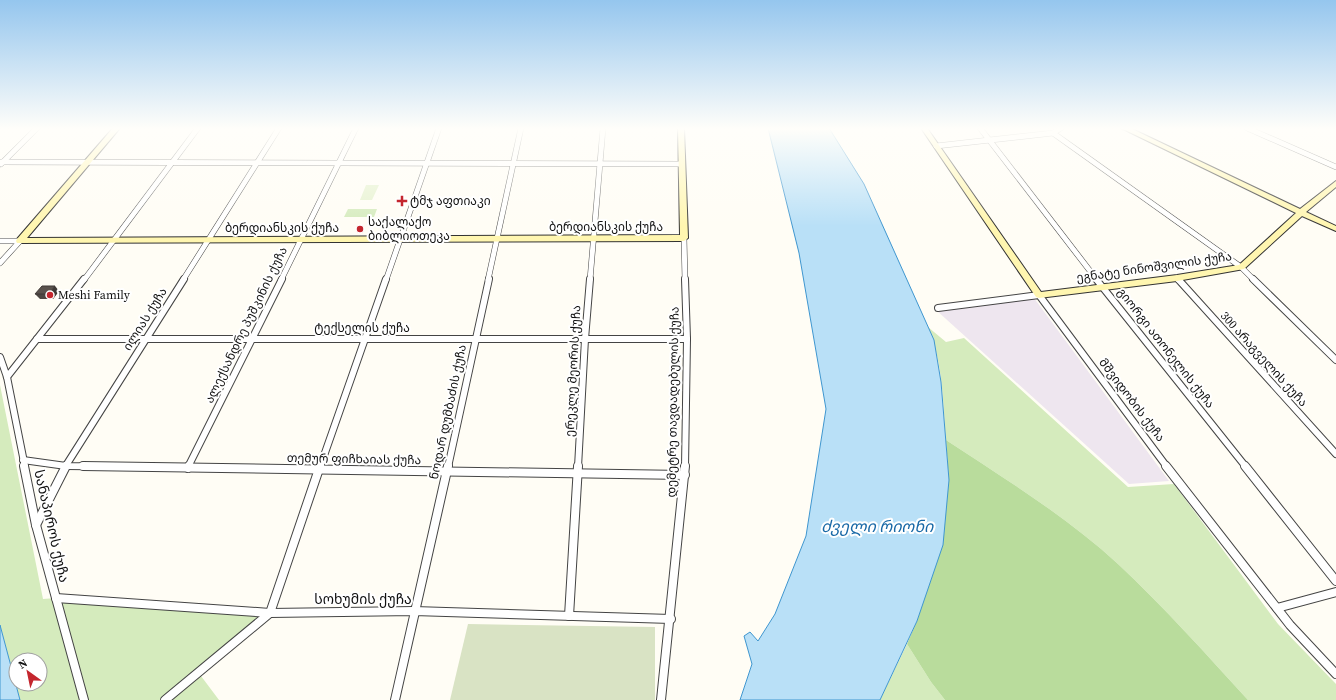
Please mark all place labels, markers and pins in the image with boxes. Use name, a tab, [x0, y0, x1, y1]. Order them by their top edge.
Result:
place label: ტმჯ აფთიაკი	[410, 193, 491, 209]
marker: ტმჯ აფთიაკი	[397, 196, 407, 206]
place label: საქალაქო ბიბლიოთეკა	[368, 214, 450, 244]
marker: საქალაქო ბიბლიოთეკა	[355, 224, 365, 234]
place label: Meshi Family	[58, 287, 131, 303]
marker: Meshi Family	[45, 290, 55, 300]

